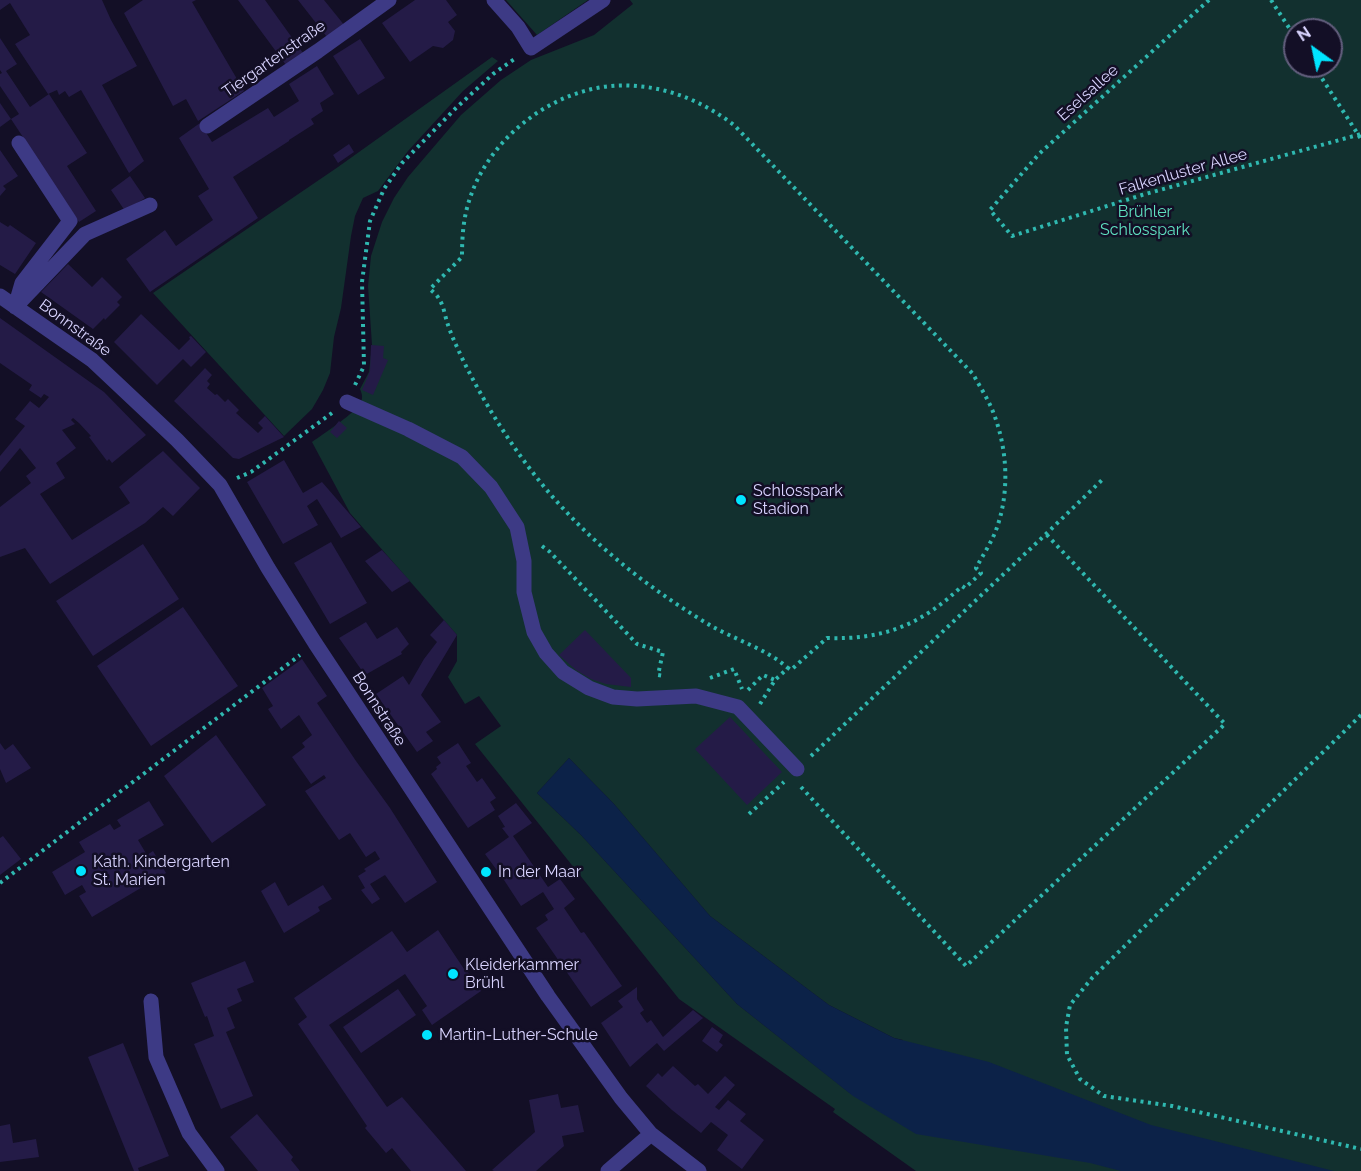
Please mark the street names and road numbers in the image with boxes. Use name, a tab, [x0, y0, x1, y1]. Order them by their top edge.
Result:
street label: Tiergartenstraße	[219, 16, 329, 102]
street label: Eselsallee	[1054, 61, 1122, 125]
street label: Falkenluster Allee	[1117, 145, 1249, 199]
street label: Bonnstraße	[35, 295, 115, 361]
street label: Bonnstraße	[348, 668, 410, 750]

